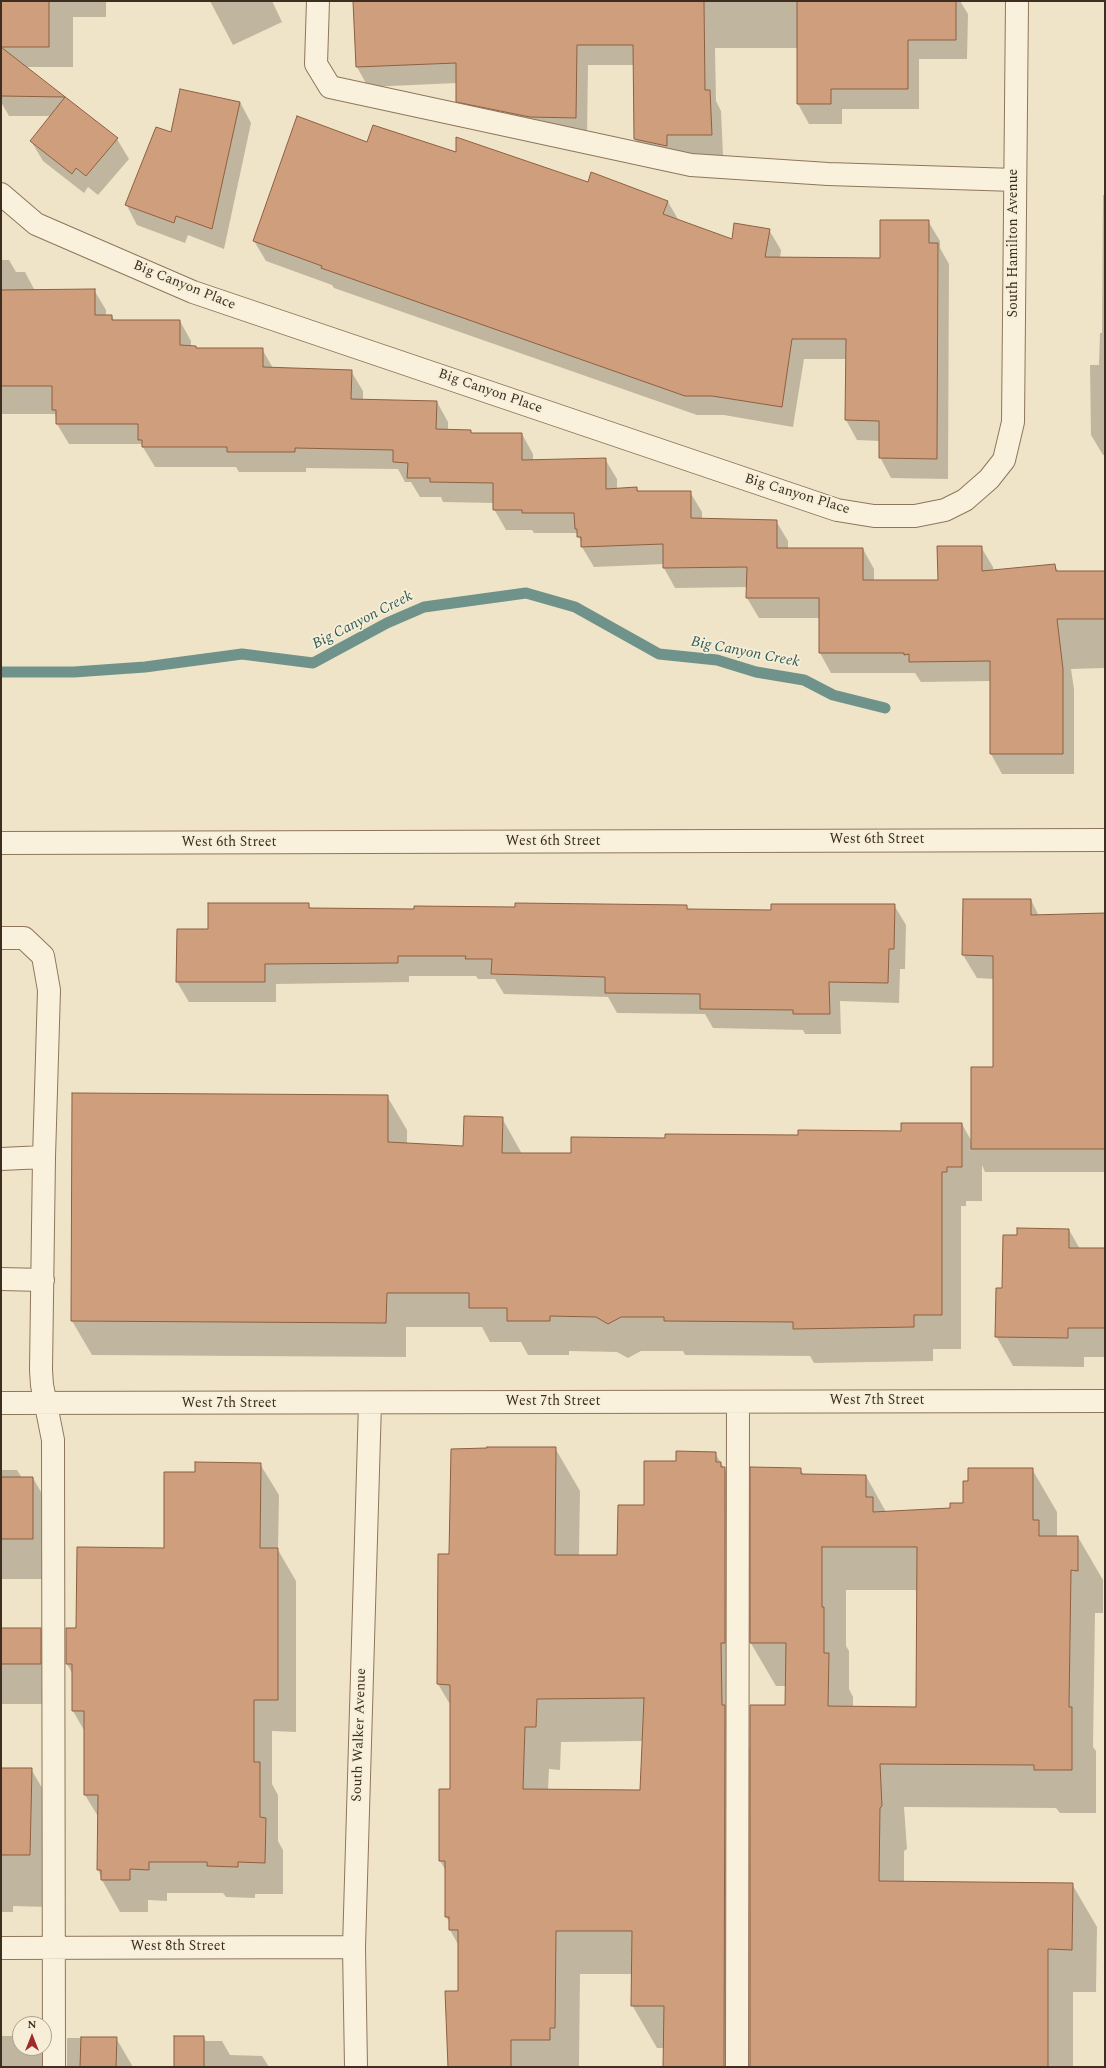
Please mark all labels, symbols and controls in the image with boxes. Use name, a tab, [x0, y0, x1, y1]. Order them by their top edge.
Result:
street label: South Hamilton Avenue	[1006, 169, 1022, 317]
street label: Big Canyon Place	[130, 258, 238, 314]
street label: Big Canyon Place	[436, 366, 544, 418]
street label: Big Canyon Place	[742, 471, 852, 519]
water label: Big Canyon Creek	[310, 588, 416, 654]
water label: Big Canyon Creek	[689, 634, 801, 672]
street label: West 6th Street	[830, 832, 924, 848]
street label: West 6th Street	[506, 834, 600, 850]
street label: West 6th Street	[182, 835, 276, 851]
street label: West 7th Street	[830, 1393, 924, 1409]
street label: West 7th Street	[506, 1394, 600, 1410]
street label: West 7th Street	[182, 1396, 276, 1412]
street label: South Walker Avenue	[349, 1668, 371, 1802]
street label: West 8th Street	[131, 1939, 225, 1955]
north arrow	[12, 2016, 52, 2056]
text: N	[28, 2016, 36, 2033]

